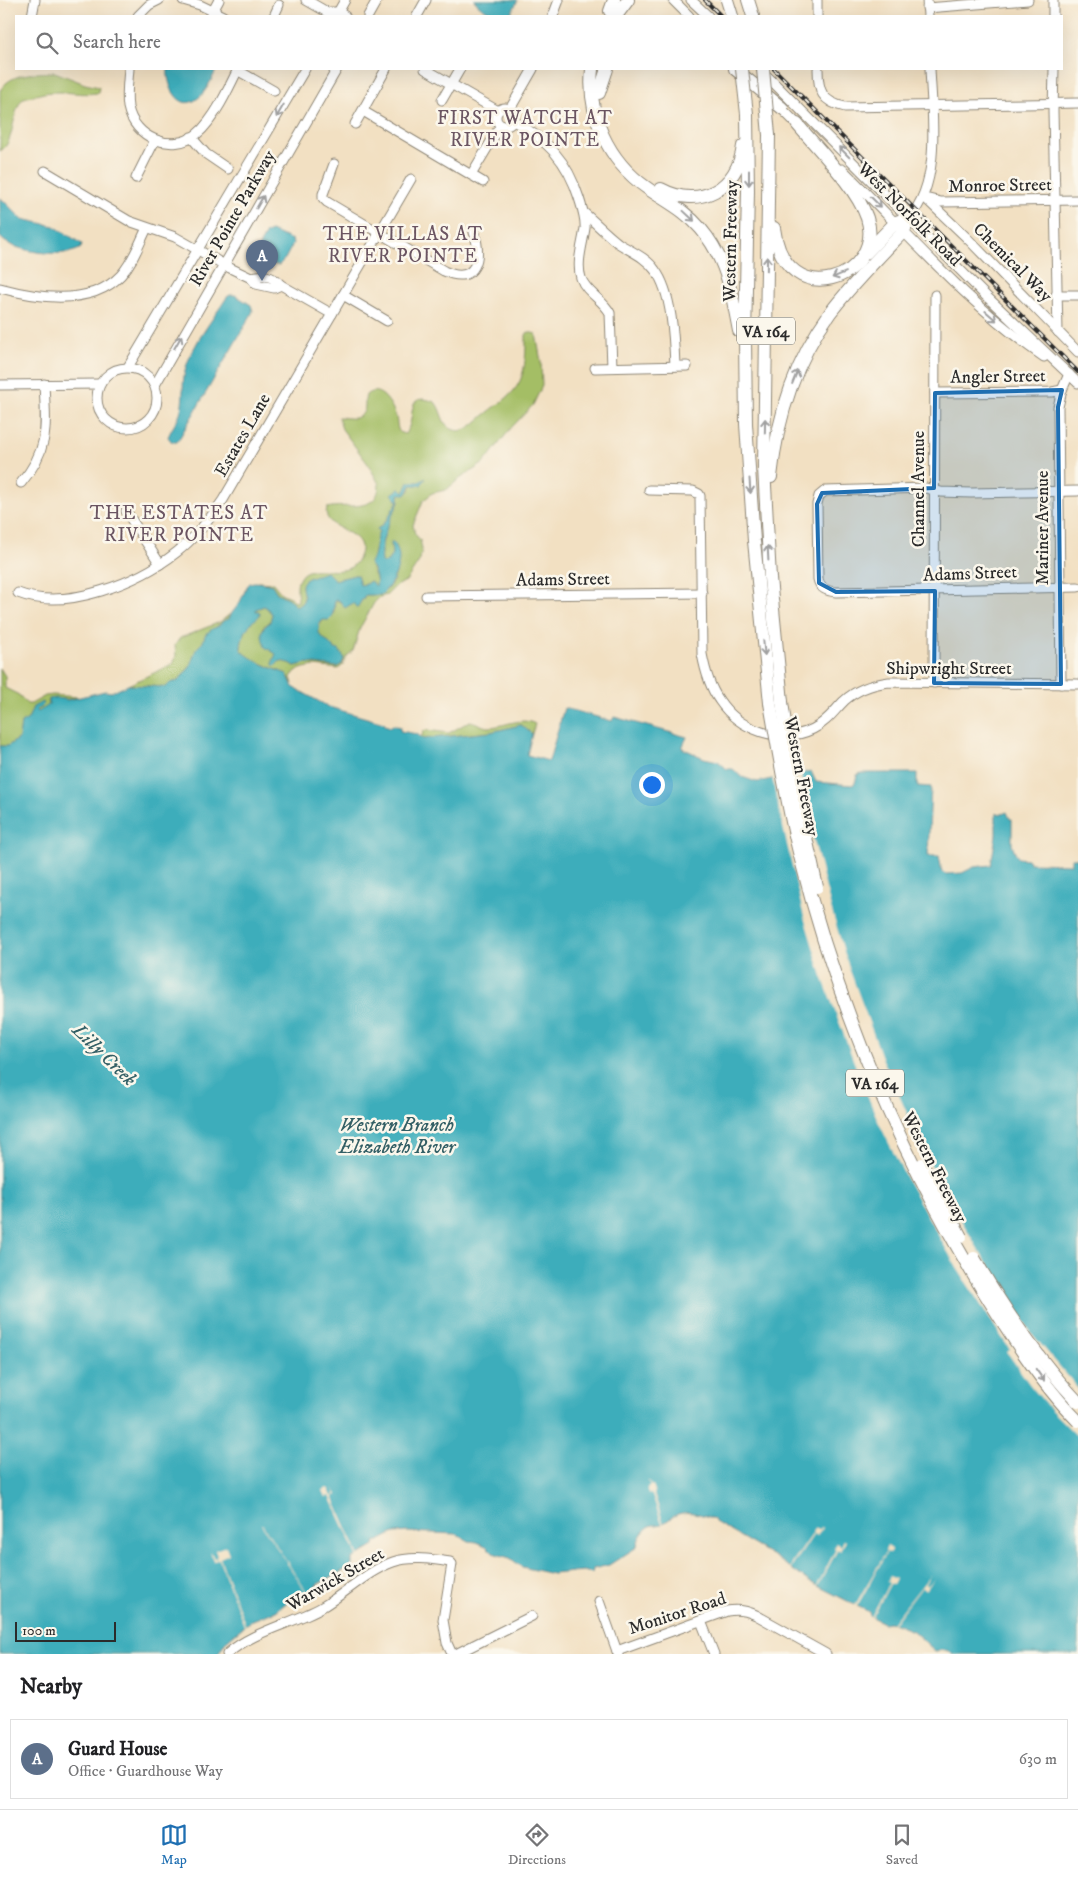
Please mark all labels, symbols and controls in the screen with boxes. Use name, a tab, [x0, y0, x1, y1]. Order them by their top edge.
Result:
search box	[15, 15, 1063, 70]
icon: search	[33, 29, 61, 57]
text: Search here	[73, 31, 161, 54]
one-way arrow	[275, 103, 285, 117]
district label: FIRST WATCH AT RIVER POINTE	[437, 107, 613, 152]
street label: River Pointe Parkway	[185, 146, 281, 291]
one-way arrow	[838, 146, 850, 159]
street label: West Norfolk Road	[852, 157, 966, 271]
one-way arrow	[744, 169, 753, 185]
street label: Monroe Street	[948, 174, 1052, 198]
street label: Western Freeway	[719, 180, 743, 303]
one-way arrow	[255, 194, 265, 209]
one-way arrow	[869, 196, 882, 208]
one-way arrow	[682, 211, 695, 222]
street label: Chemical Way	[968, 218, 1057, 307]
district label: THE VILLAS AT RIVER POINTE	[323, 223, 483, 268]
pin: A	[246, 240, 278, 281]
one-way arrow	[762, 256, 772, 272]
one-way arrow	[832, 271, 847, 281]
one-way arrow	[984, 311, 997, 322]
road number: VA 164	[737, 318, 795, 344]
one-way arrow	[174, 336, 184, 350]
street label: Angler Street	[950, 365, 1046, 389]
one-way arrow	[791, 370, 801, 385]
street label: Estates Lane	[210, 390, 276, 481]
one-way arrow	[760, 418, 769, 434]
street label: Channel Avenue	[908, 431, 930, 547]
street label: Mariner Avenue	[1032, 471, 1054, 585]
one-way arrow	[745, 478, 755, 494]
district label: THE ESTATES AT RIVER POINTE	[90, 502, 268, 547]
one-way arrow	[764, 545, 773, 561]
street label: Adams Street	[923, 561, 1018, 587]
street label: Adams Street	[516, 568, 610, 592]
one-way arrow	[759, 640, 769, 656]
street label: Shipwright Street	[886, 658, 1012, 680]
street label: Western Freeway	[778, 713, 824, 838]
your location	[639, 772, 665, 798]
water label: Lilly Creek	[67, 1018, 141, 1091]
road number: VA 164	[846, 1070, 904, 1096]
street label: Western Freeway	[896, 1107, 972, 1227]
water label: Western Branch Elizabeth River	[338, 1114, 457, 1159]
one-way arrow	[1035, 1368, 1045, 1382]
street label: Warwick Street	[282, 1543, 388, 1617]
street label: Monitor Road	[626, 1588, 729, 1640]
scale bar	[15, 1619, 116, 1642]
text: 100 m	[22, 1622, 56, 1640]
text: Nearby	[20, 1674, 82, 1700]
text: Guard House	[68, 1738, 167, 1761]
text: A	[32, 1749, 42, 1769]
text: 630 m	[1019, 1749, 1057, 1769]
text: Office · Guardhouse Way	[68, 1761, 223, 1781]
tab: Map	[160, 1821, 188, 1869]
tab: Directions	[508, 1821, 566, 1869]
tab: Saved	[886, 1821, 918, 1869]

